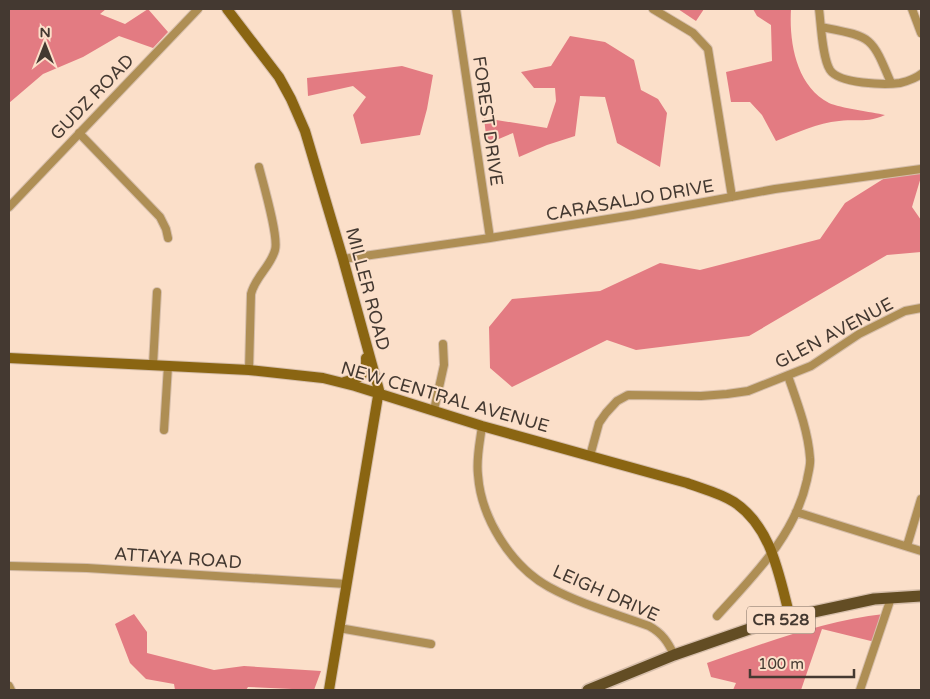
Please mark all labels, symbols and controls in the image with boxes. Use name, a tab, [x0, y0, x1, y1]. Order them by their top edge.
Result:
north arrow	[20, 20, 70, 70]
text: N	[39, 24, 51, 41]
street label: GUDZ ROAD	[46, 49, 138, 145]
street label: FOREST DRIVE	[468, 55, 508, 187]
street label: CARASALJO DRIVE	[544, 174, 716, 226]
street label: MILLER ROAD	[341, 225, 395, 353]
street label: GLEN AVENUE	[771, 293, 897, 373]
street label: NEW CENTRAL AVENUE	[338, 357, 552, 437]
street label: ATTAYA ROAD	[113, 543, 243, 573]
street label: LEIGH DRIVE	[549, 560, 663, 626]
road number: CR 528	[747, 606, 815, 634]
scale bar	[750, 646, 854, 678]
text: 100 m	[758, 655, 804, 673]

